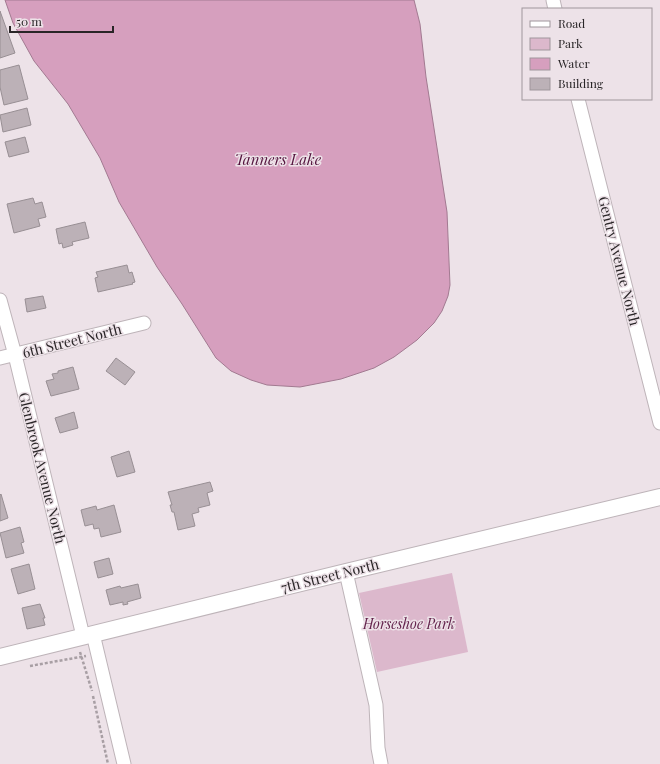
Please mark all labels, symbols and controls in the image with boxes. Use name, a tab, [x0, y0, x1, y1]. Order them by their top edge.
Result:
scale bar	[10, 8, 113, 34]
legend	[522, 8, 652, 100]
text: 50 m	[16, 13, 42, 29]
text: Road	[558, 15, 585, 31]
text: Park	[558, 35, 583, 51]
text: Water	[557, 55, 591, 71]
text: Building	[558, 75, 604, 91]
water label: Tanners Lake	[235, 149, 322, 169]
street label: Gentry Avenue North	[594, 194, 645, 328]
street label: 6th Street North	[20, 319, 124, 362]
street label: Glenbrook Avenue North	[15, 390, 71, 546]
street label: 7th Street North	[279, 554, 381, 597]
park label: Horseshoe Park	[362, 614, 455, 633]

